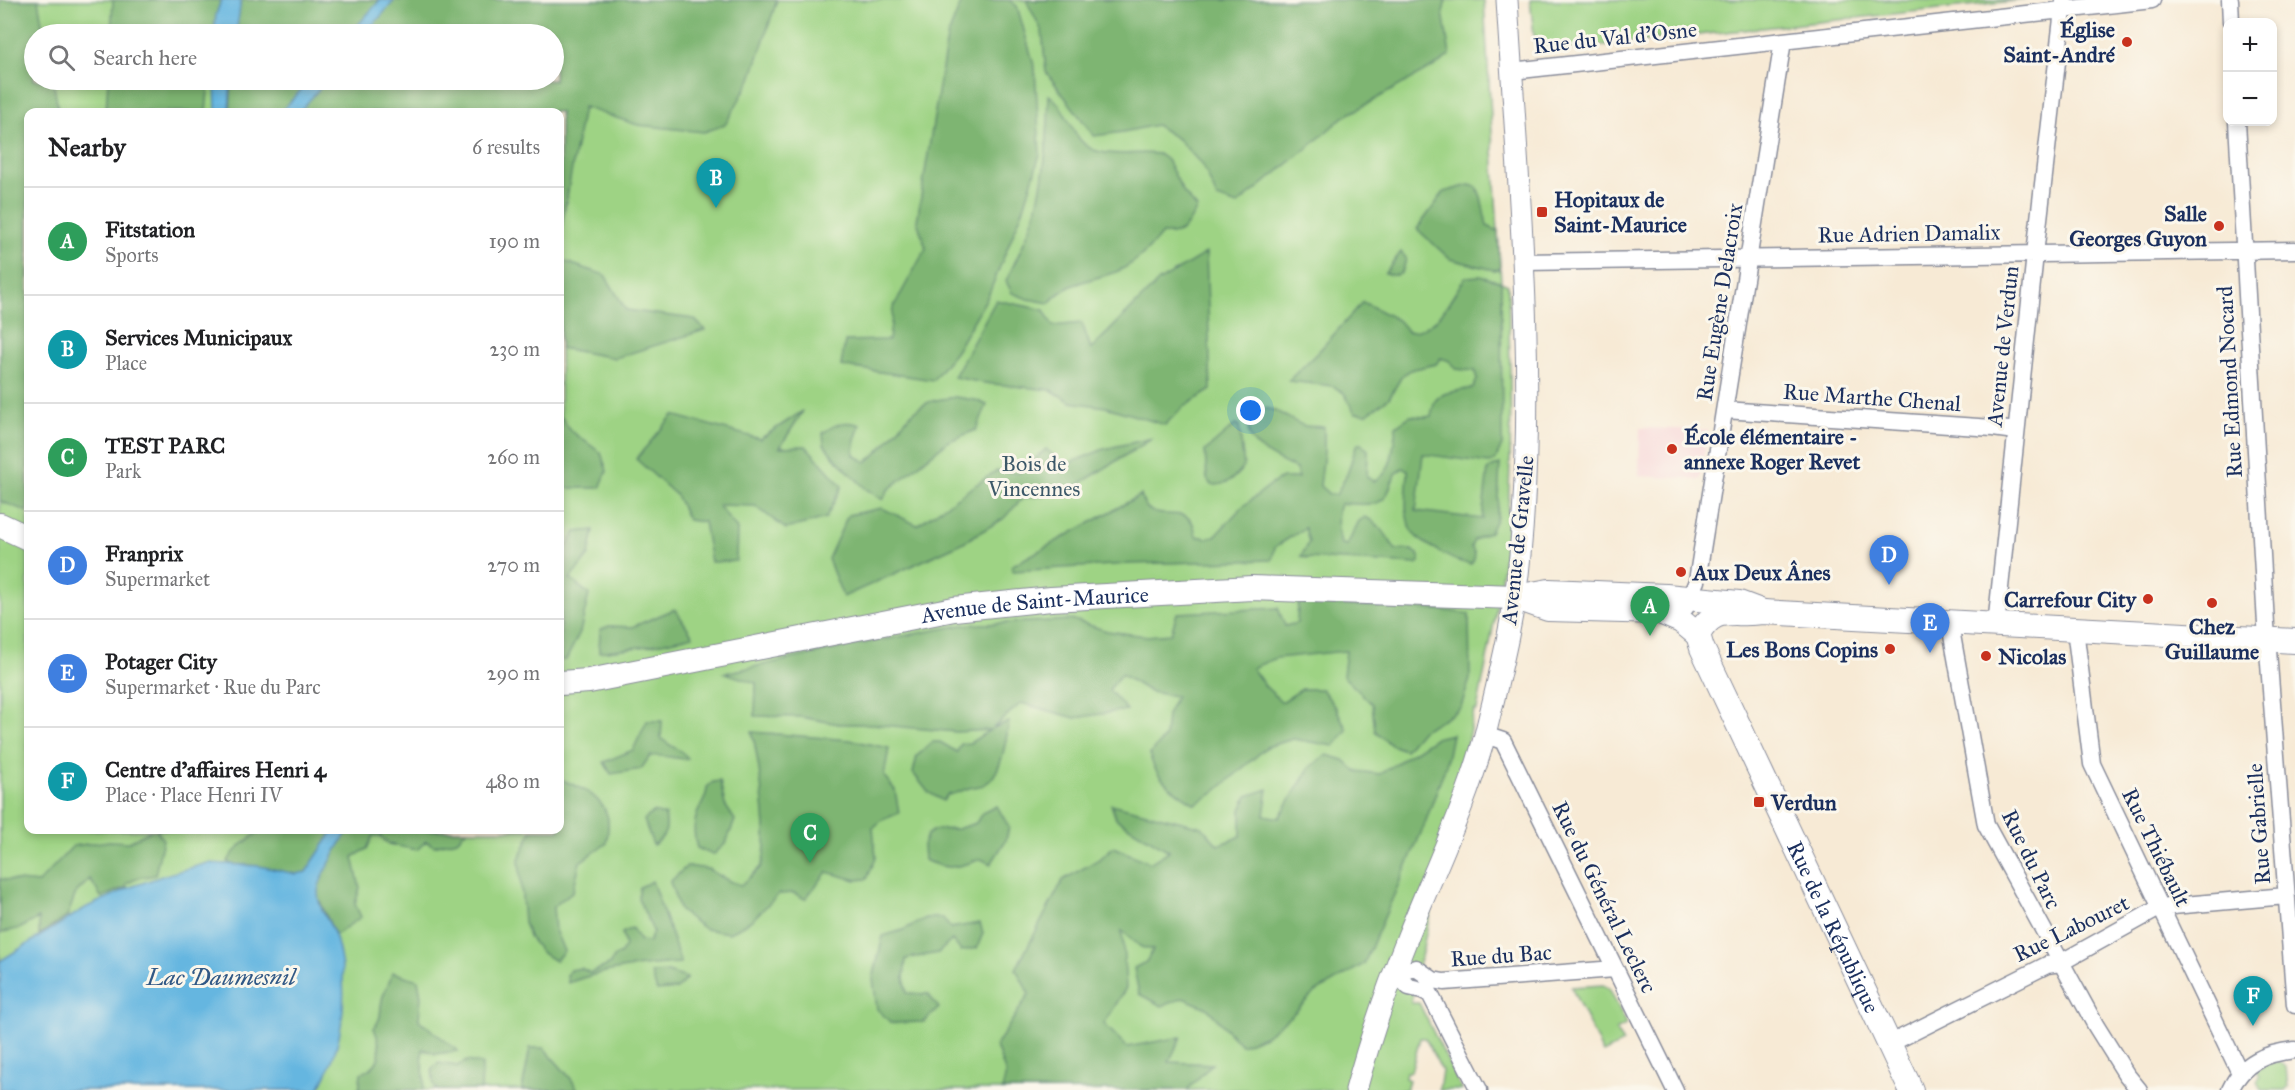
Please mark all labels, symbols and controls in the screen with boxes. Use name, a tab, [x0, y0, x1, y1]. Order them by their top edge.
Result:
street label: Rue du Val d'Osne	[1532, 15, 1698, 60]
place label: Église Saint-André	[2003, 16, 2116, 68]
map controls	[2223, 18, 2277, 126]
button: +	[2223, 18, 2277, 72]
search box	[24, 24, 564, 90]
marker: Église Saint-André	[2120, 35, 2134, 49]
icon: search	[45, 41, 78, 74]
text: Search here	[93, 44, 197, 71]
button: −	[2223, 72, 2277, 126]
text: Nearby	[48, 131, 126, 163]
text: 6 results	[472, 135, 540, 159]
pin: B	[696, 158, 736, 208]
place label: Hopitaux de Saint-Maurice	[1554, 186, 1687, 238]
place label: Salle Georges Guyon	[2069, 200, 2207, 252]
street label: Rue Eugène Delacroix	[1691, 201, 1748, 403]
marker: Hopitaux de Saint-Maurice	[1535, 205, 1549, 219]
text: Fitstation	[105, 216, 195, 243]
street label: Rue Adrien Damalix	[1817, 218, 2001, 249]
marker: Salle Georges Guyon	[2212, 219, 2226, 233]
text: A	[61, 229, 74, 253]
text: 190 m	[489, 229, 540, 253]
text: Sports	[105, 243, 159, 267]
street label: Avenue de Verdun	[1981, 264, 2024, 429]
street label: Rue Edmond Nocard	[2211, 285, 2248, 479]
text: Services Municipaux	[105, 324, 292, 351]
text: B	[61, 337, 74, 361]
text: 230 m	[489, 337, 540, 361]
text: Place	[105, 351, 147, 375]
street label: Rue Marthe Chenal	[1782, 378, 1962, 417]
your location	[1236, 396, 1265, 425]
place label: École élémentaire - annexe Roger Revet	[1684, 423, 1860, 475]
text: TEST PARC	[105, 432, 225, 459]
marker: École élémentaire - annexe Roger Revet	[1665, 442, 1679, 456]
text: C	[61, 445, 74, 469]
text: 260 m	[487, 445, 540, 469]
park label: Bois de Vincennes	[987, 450, 1080, 502]
street label: Avenue de Gravelle	[1495, 454, 1540, 627]
text: Park	[105, 459, 141, 483]
pin: D	[1870, 536, 1908, 585]
text: Franprix	[105, 540, 183, 567]
text: D	[60, 553, 75, 577]
text: 270 m	[487, 553, 540, 577]
place label: Aux Deux Ânes	[1691, 559, 1831, 586]
marker: Aux Deux Ânes	[1674, 565, 1688, 579]
text: Supermarket	[105, 567, 210, 591]
street label: Avenue de Saint-Maurice	[918, 581, 1149, 629]
pin: A	[1630, 586, 1670, 636]
place label: Carrefour City	[2004, 586, 2138, 613]
marker: Carrefour City	[2141, 592, 2155, 606]
marker: Chez Guillaume	[2205, 596, 2219, 610]
pin: E	[1910, 604, 1950, 653]
place label: Chez Guillaume	[2165, 613, 2259, 665]
place label: Les Bons Copins	[1726, 636, 1878, 663]
marker: Les Bons Copins	[1883, 642, 1897, 656]
place label: Nicolas	[1998, 643, 2066, 670]
text: Potager City	[105, 648, 217, 675]
marker: Nicolas	[1979, 649, 1993, 663]
text: E	[60, 661, 75, 685]
text: 290 m	[487, 661, 540, 685]
text: Supermarket · Rue du Parc	[105, 675, 321, 699]
text: Centre d'affaires Henri 4	[105, 756, 326, 783]
street label: Rue Gabrielle	[2241, 763, 2276, 885]
text: F	[61, 769, 74, 793]
text: 480 m	[485, 769, 540, 793]
text: Place · Place Henri IV	[105, 783, 282, 807]
street label: Rue Thiébault	[2116, 783, 2197, 911]
place label: Verdun	[1770, 789, 1837, 816]
marker: Verdun	[1752, 795, 1766, 809]
street label: Rue du Général Leclerc	[1546, 797, 1663, 998]
street label: Rue du Parc	[1996, 805, 2067, 913]
pin: C	[790, 814, 830, 863]
street label: Rue de la République	[1781, 837, 1886, 1017]
street label: Rue Labouret	[2009, 889, 2134, 968]
street label: Rue du Bac	[1449, 938, 1553, 973]
water label: Lac Daumesnil	[146, 962, 298, 992]
pin: F	[2234, 976, 2272, 1026]

